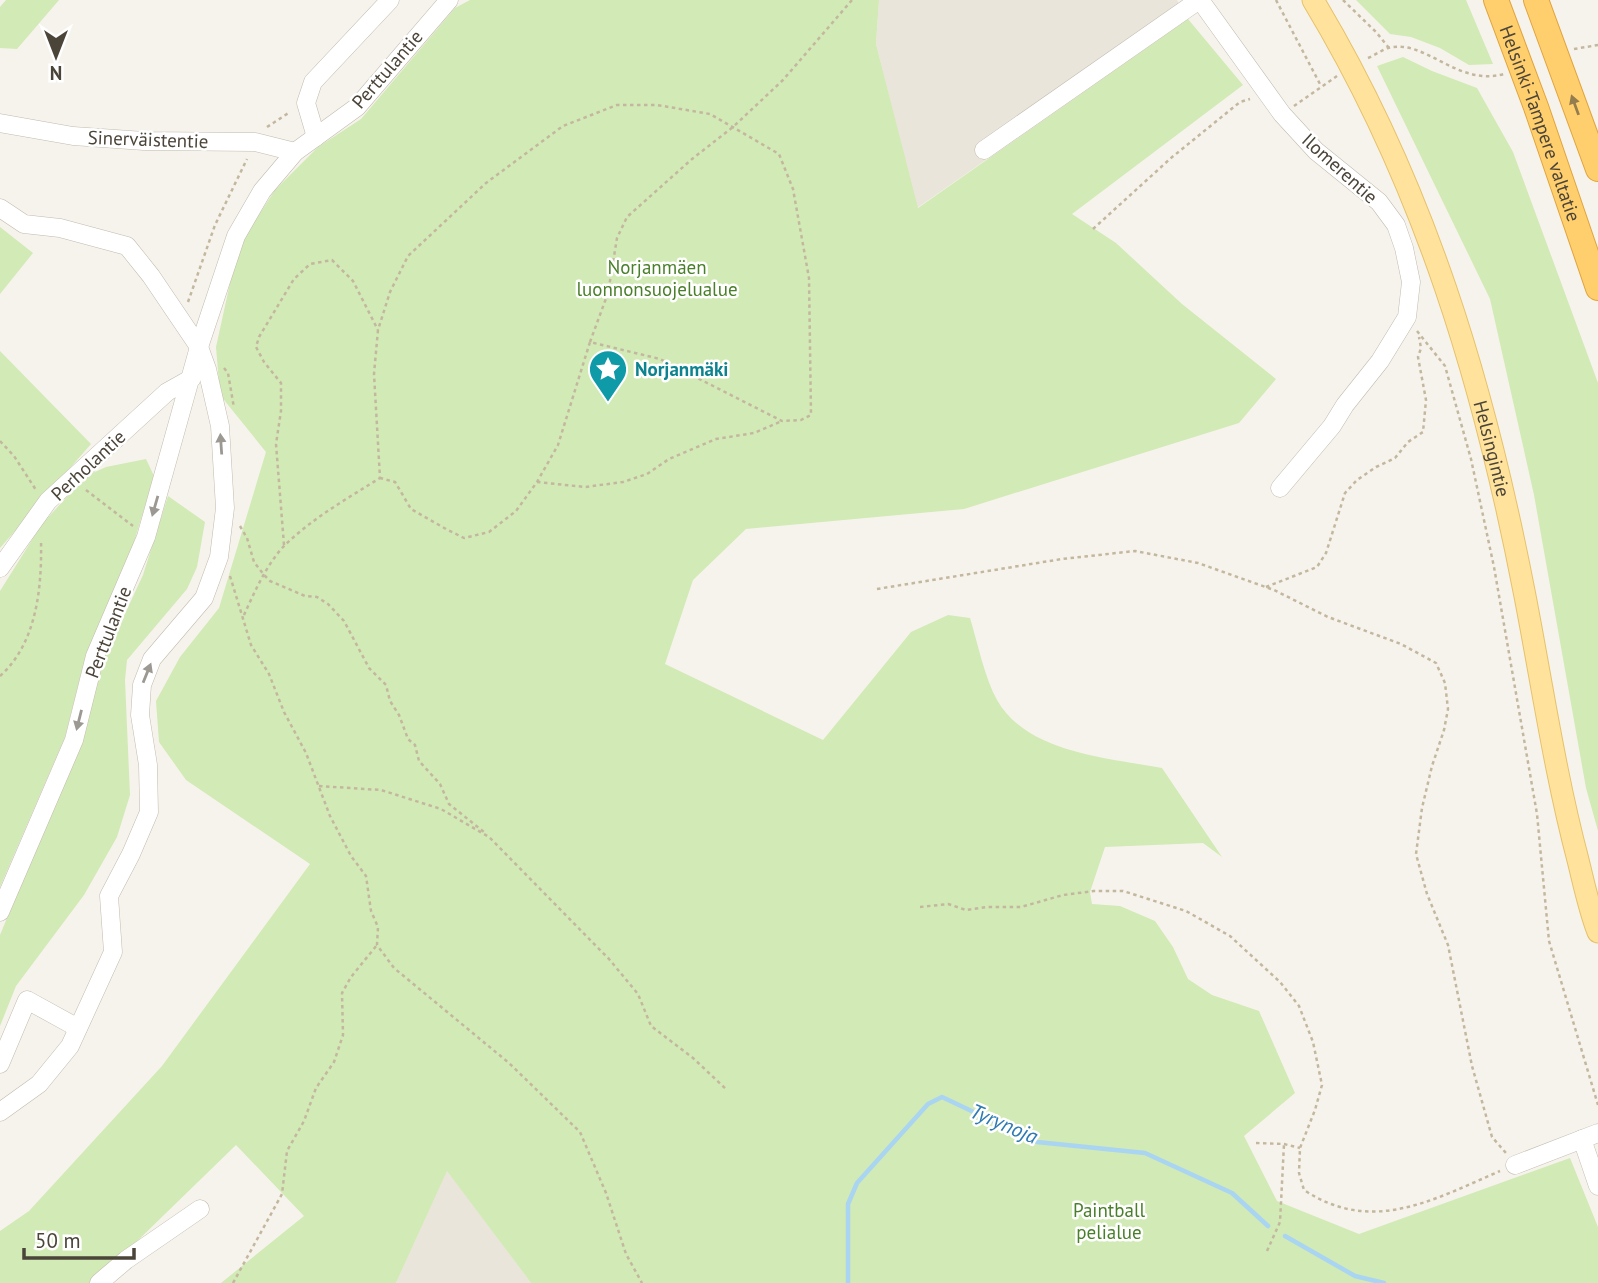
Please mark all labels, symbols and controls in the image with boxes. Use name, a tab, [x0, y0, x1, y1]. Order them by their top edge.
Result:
north arrow	[21, 21, 91, 91]
street label: Helsinki-Tampere valtatie	[1494, 22, 1586, 224]
street label: Perttulantie	[346, 25, 428, 113]
text: N	[50, 61, 62, 85]
one-way arrow	[1569, 94, 1580, 115]
street label: Sinerväistentie	[87, 125, 209, 153]
street label: Ilomerentie	[1297, 128, 1383, 208]
park label: Norjanmäen luonnonsuojelualue	[576, 255, 738, 301]
place icon: Norjanmäki	[587, 348, 629, 403]
place label: Norjanmäki	[635, 357, 728, 381]
street label: Helsingintie	[1469, 398, 1516, 499]
street label: Perholantie	[46, 424, 130, 506]
one-way arrow	[215, 433, 226, 455]
one-way arrow	[149, 495, 160, 517]
street label: Perttulantie	[80, 583, 136, 681]
one-way arrow	[141, 662, 152, 683]
one-way arrow	[73, 709, 84, 731]
water label: Tyrynoja	[966, 1097, 1043, 1150]
park label: Paintball pelialue	[1073, 1198, 1145, 1244]
scale bar	[24, 1216, 135, 1260]
text: 50 m	[35, 1227, 81, 1254]

